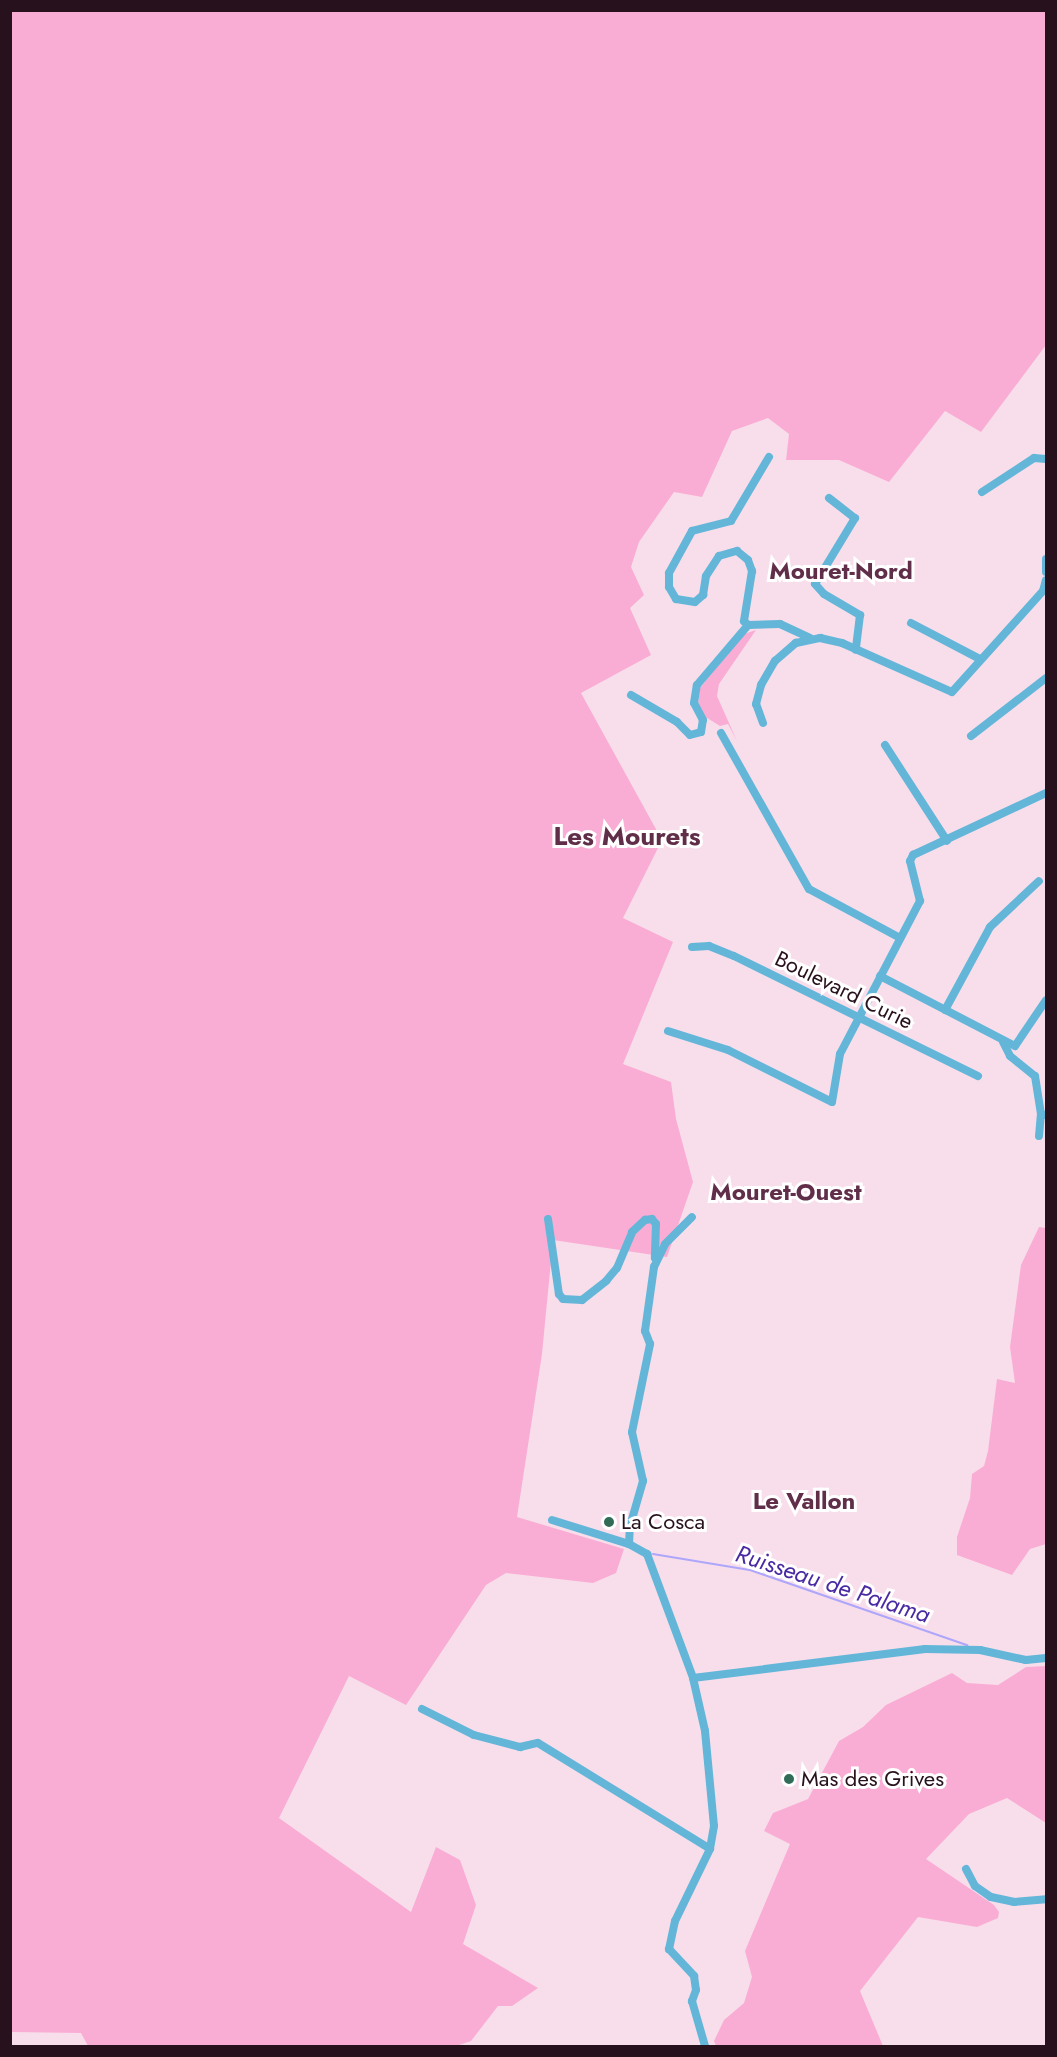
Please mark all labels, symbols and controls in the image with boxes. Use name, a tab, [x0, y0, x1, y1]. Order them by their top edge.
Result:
district label: Mouret-Nord	[769, 557, 913, 585]
district label: Les Mourets	[553, 821, 701, 853]
street label: Boulevard Curie	[771, 945, 917, 1035]
district label: Mouret-Ouest	[710, 1178, 862, 1206]
district label: Le Vallon	[753, 1487, 855, 1515]
place label: La Cosca	[621, 1509, 705, 1535]
marker: La Cosca	[602, 1515, 616, 1529]
water label: Ruisseau de Palama	[732, 1539, 934, 1629]
place label: Mas des Grives	[801, 1766, 944, 1792]
marker: Mas des Grives	[782, 1772, 796, 1786]

